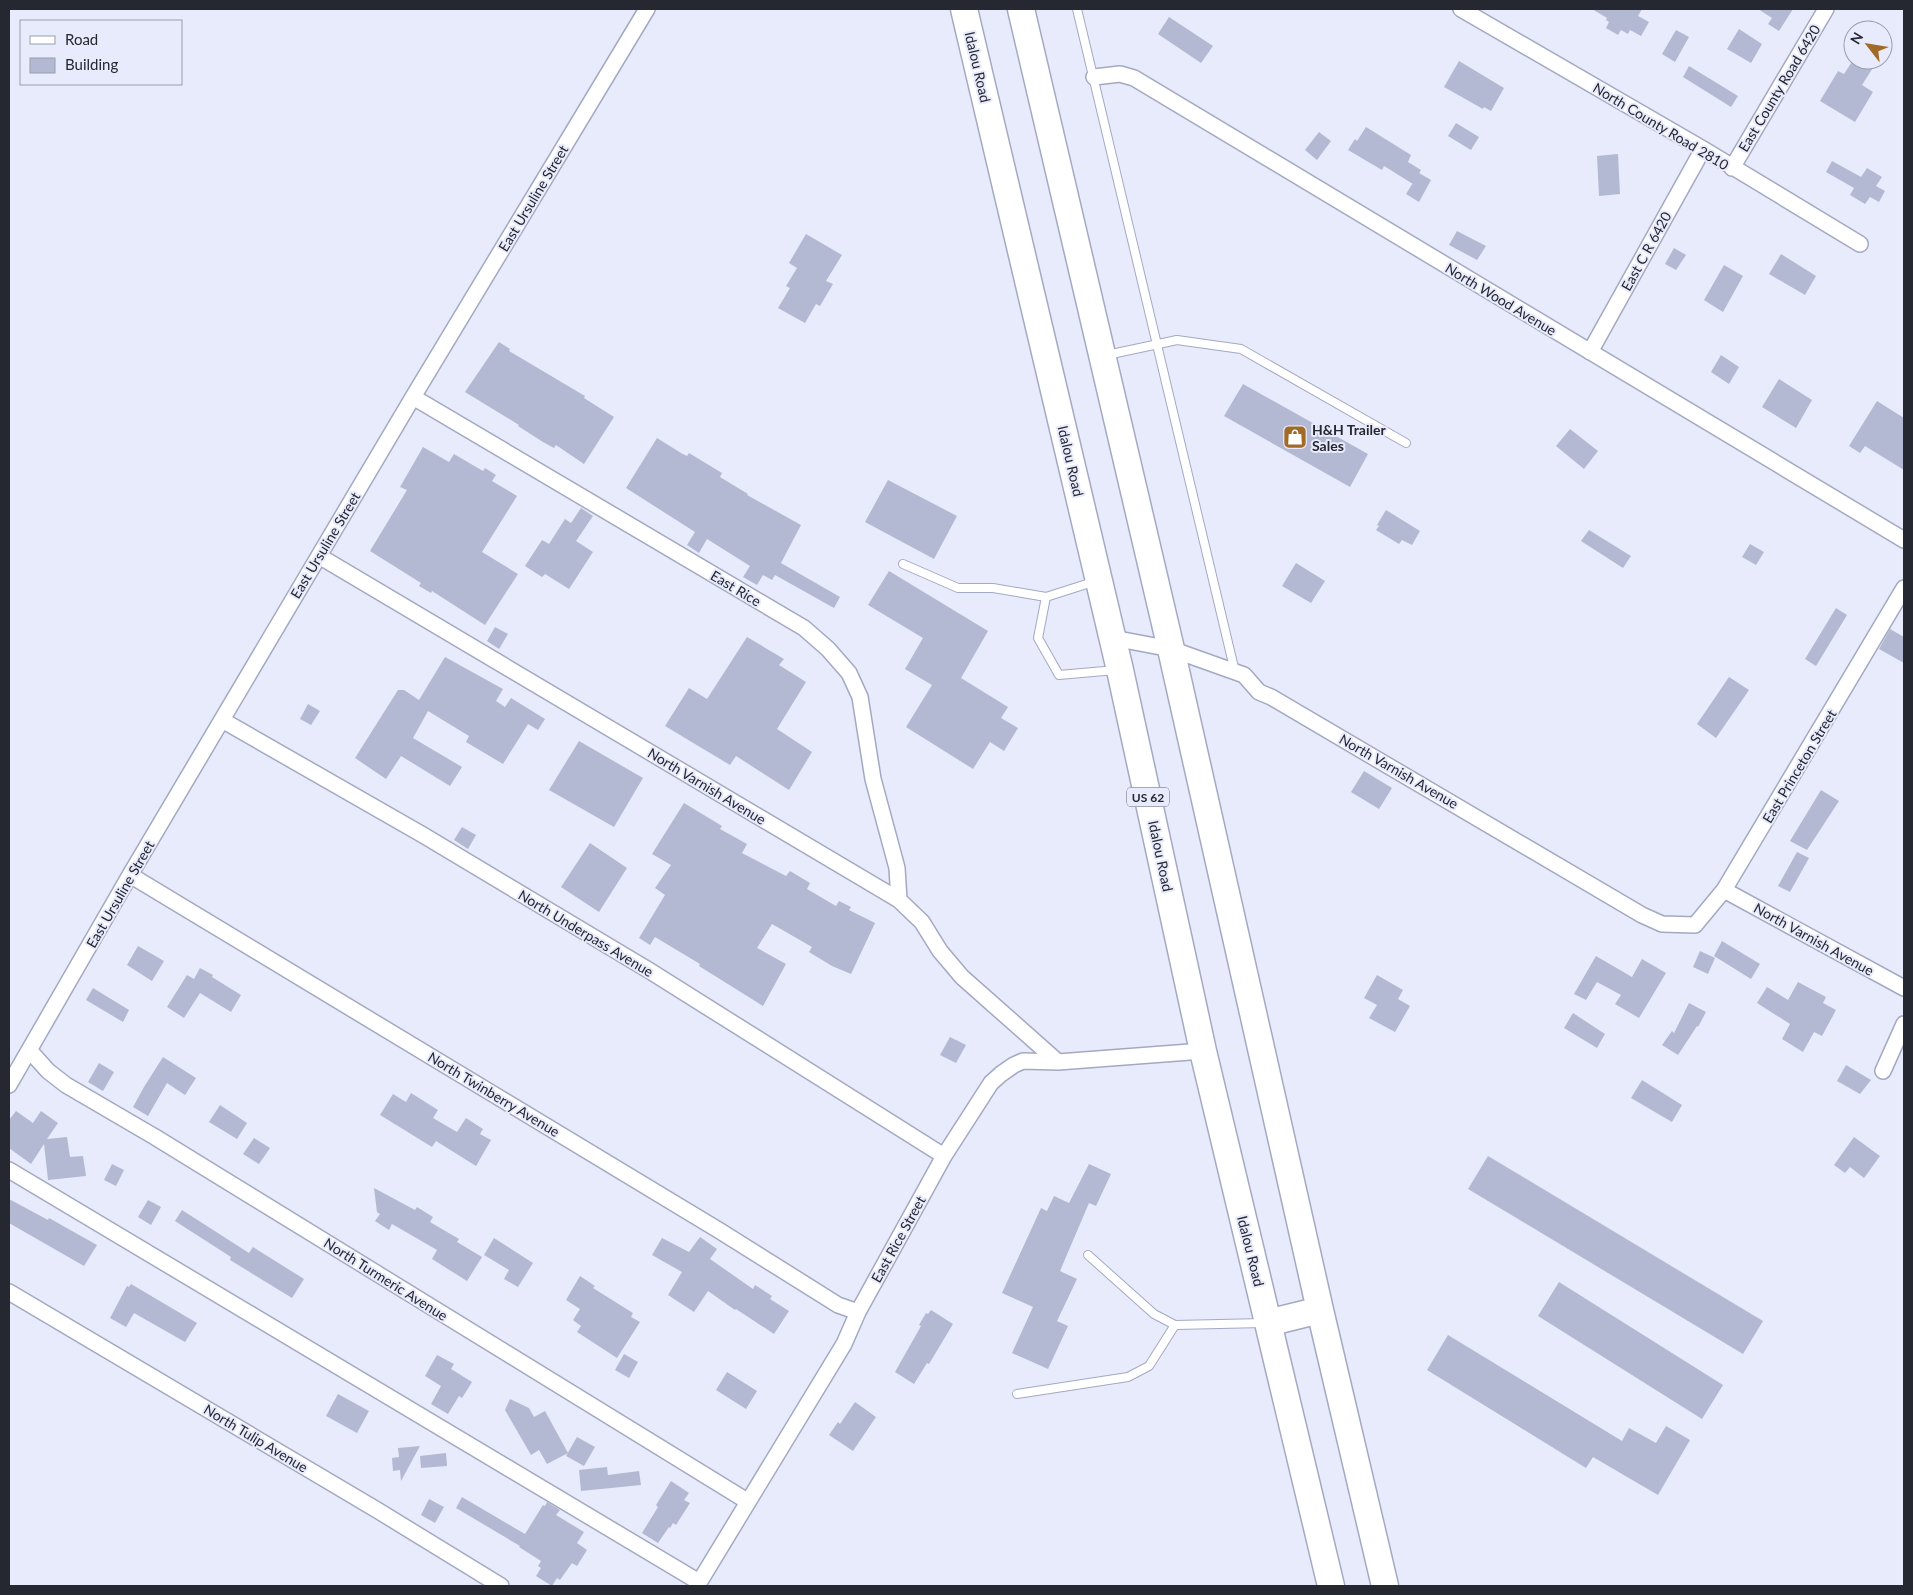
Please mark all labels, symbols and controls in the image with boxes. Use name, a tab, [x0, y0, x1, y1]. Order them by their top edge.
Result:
legend	[20, 20, 182, 85]
north arrow	[1843, 20, 1893, 70]
street label: East County Road 6420	[1734, 22, 1824, 154]
text: N	[1846, 29, 1866, 47]
text: Road	[65, 30, 98, 48]
street label: Idalou Road	[962, 30, 994, 104]
text: Building	[65, 55, 118, 73]
street label: North County Road 2810	[1590, 79, 1732, 173]
street label: East Ursuline Street	[495, 142, 571, 254]
street label: East C R 6420	[1617, 209, 1675, 293]
street label: North Wood Avenue	[1442, 259, 1560, 339]
place label: H&H Trailer Sales	[1312, 421, 1386, 454]
street label: Idalou Road	[1055, 424, 1087, 498]
shop icon: H&H Trailer Sales	[1282, 424, 1308, 450]
street label: East Ursuline Street	[287, 489, 363, 601]
street label: East Rice	[708, 566, 764, 610]
street label: East Princeton Street	[1758, 706, 1840, 826]
street label: North Varnish Avenue	[1337, 730, 1461, 812]
street label: North Varnish Avenue	[645, 744, 769, 828]
road number: US 62	[1127, 788, 1169, 806]
street label: Idalou Road	[1145, 819, 1177, 893]
street label: East Ursuline Street	[82, 837, 158, 951]
street label: North Underpass Avenue	[515, 886, 657, 980]
street label: North Varnish Avenue	[1751, 899, 1877, 979]
street label: North Twinberry Avenue	[425, 1048, 563, 1140]
street label: East Rice Street	[867, 1193, 929, 1285]
street label: Idalou Road	[1234, 1214, 1268, 1288]
street label: North Turmeric Avenue	[321, 1234, 451, 1324]
street label: North Tulip Avenue	[201, 1400, 311, 1476]

